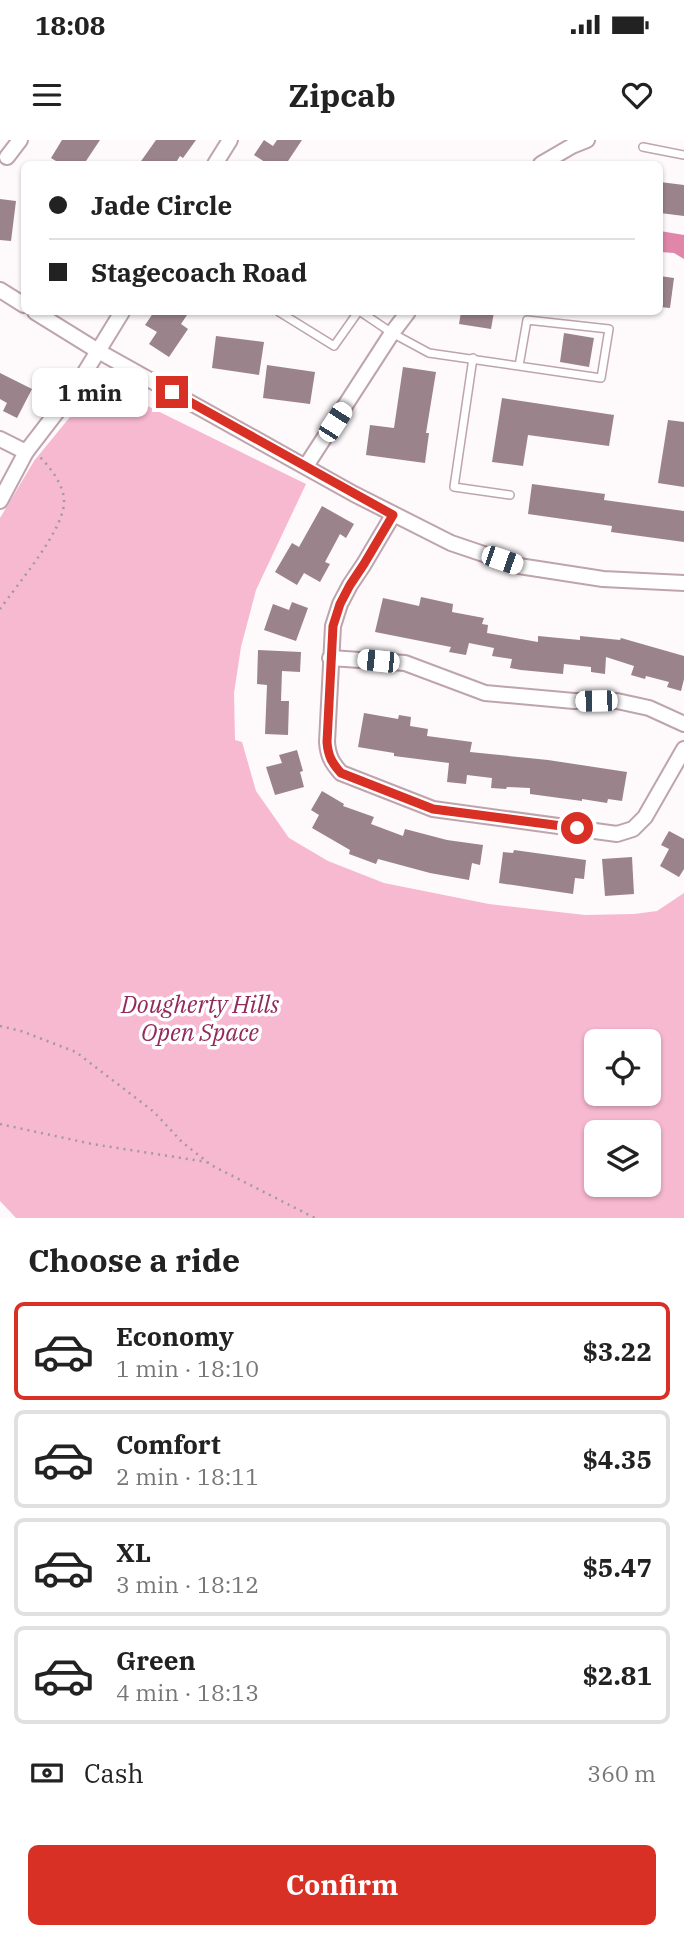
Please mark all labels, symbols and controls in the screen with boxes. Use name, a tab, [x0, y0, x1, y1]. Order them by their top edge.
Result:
text: 18:08	[35, 8, 105, 42]
text: Zipcab	[288, 74, 396, 116]
icon: menu	[28, 76, 66, 114]
icon: heart	[618, 76, 656, 114]
text: Jade Circle	[91, 188, 232, 222]
text: Stagecoach Road	[91, 255, 307, 289]
callout: 1 min	[32, 368, 148, 416]
route end	[156, 376, 188, 408]
text: 1 min	[58, 377, 122, 407]
car	[315, 399, 356, 445]
car	[479, 543, 526, 577]
car	[357, 648, 400, 674]
car	[575, 690, 618, 712]
route start	[561, 812, 593, 844]
park label: Dougherty Hills Open Space	[120, 988, 279, 1048]
map controls	[584, 1029, 661, 1197]
button: locate	[584, 1029, 661, 1106]
button: layers	[584, 1120, 661, 1197]
text: Choose a ride	[28, 1239, 240, 1281]
text: Economy	[116, 1319, 234, 1353]
icon: car	[32, 1320, 95, 1383]
text: $3.22	[582, 1334, 652, 1368]
text: 1 min · 18:10	[116, 1353, 259, 1383]
text: Comfort	[116, 1427, 221, 1461]
icon: car	[32, 1428, 95, 1491]
text: $4.35	[582, 1442, 652, 1476]
text: 2 min · 18:11	[116, 1461, 259, 1491]
text: XL	[116, 1535, 151, 1569]
icon: car	[32, 1536, 95, 1599]
text: $5.47	[582, 1550, 652, 1584]
text: 3 min · 18:12	[116, 1569, 259, 1599]
text: Green	[116, 1643, 196, 1677]
icon: car	[32, 1644, 95, 1707]
text: $2.81	[582, 1658, 652, 1692]
text: 4 min · 18:13	[116, 1677, 259, 1707]
icon: cash	[28, 1754, 66, 1792]
text: Cash	[84, 1756, 144, 1790]
text: 360 m	[587, 1758, 656, 1788]
button: Confirm	[28, 1845, 656, 1925]

